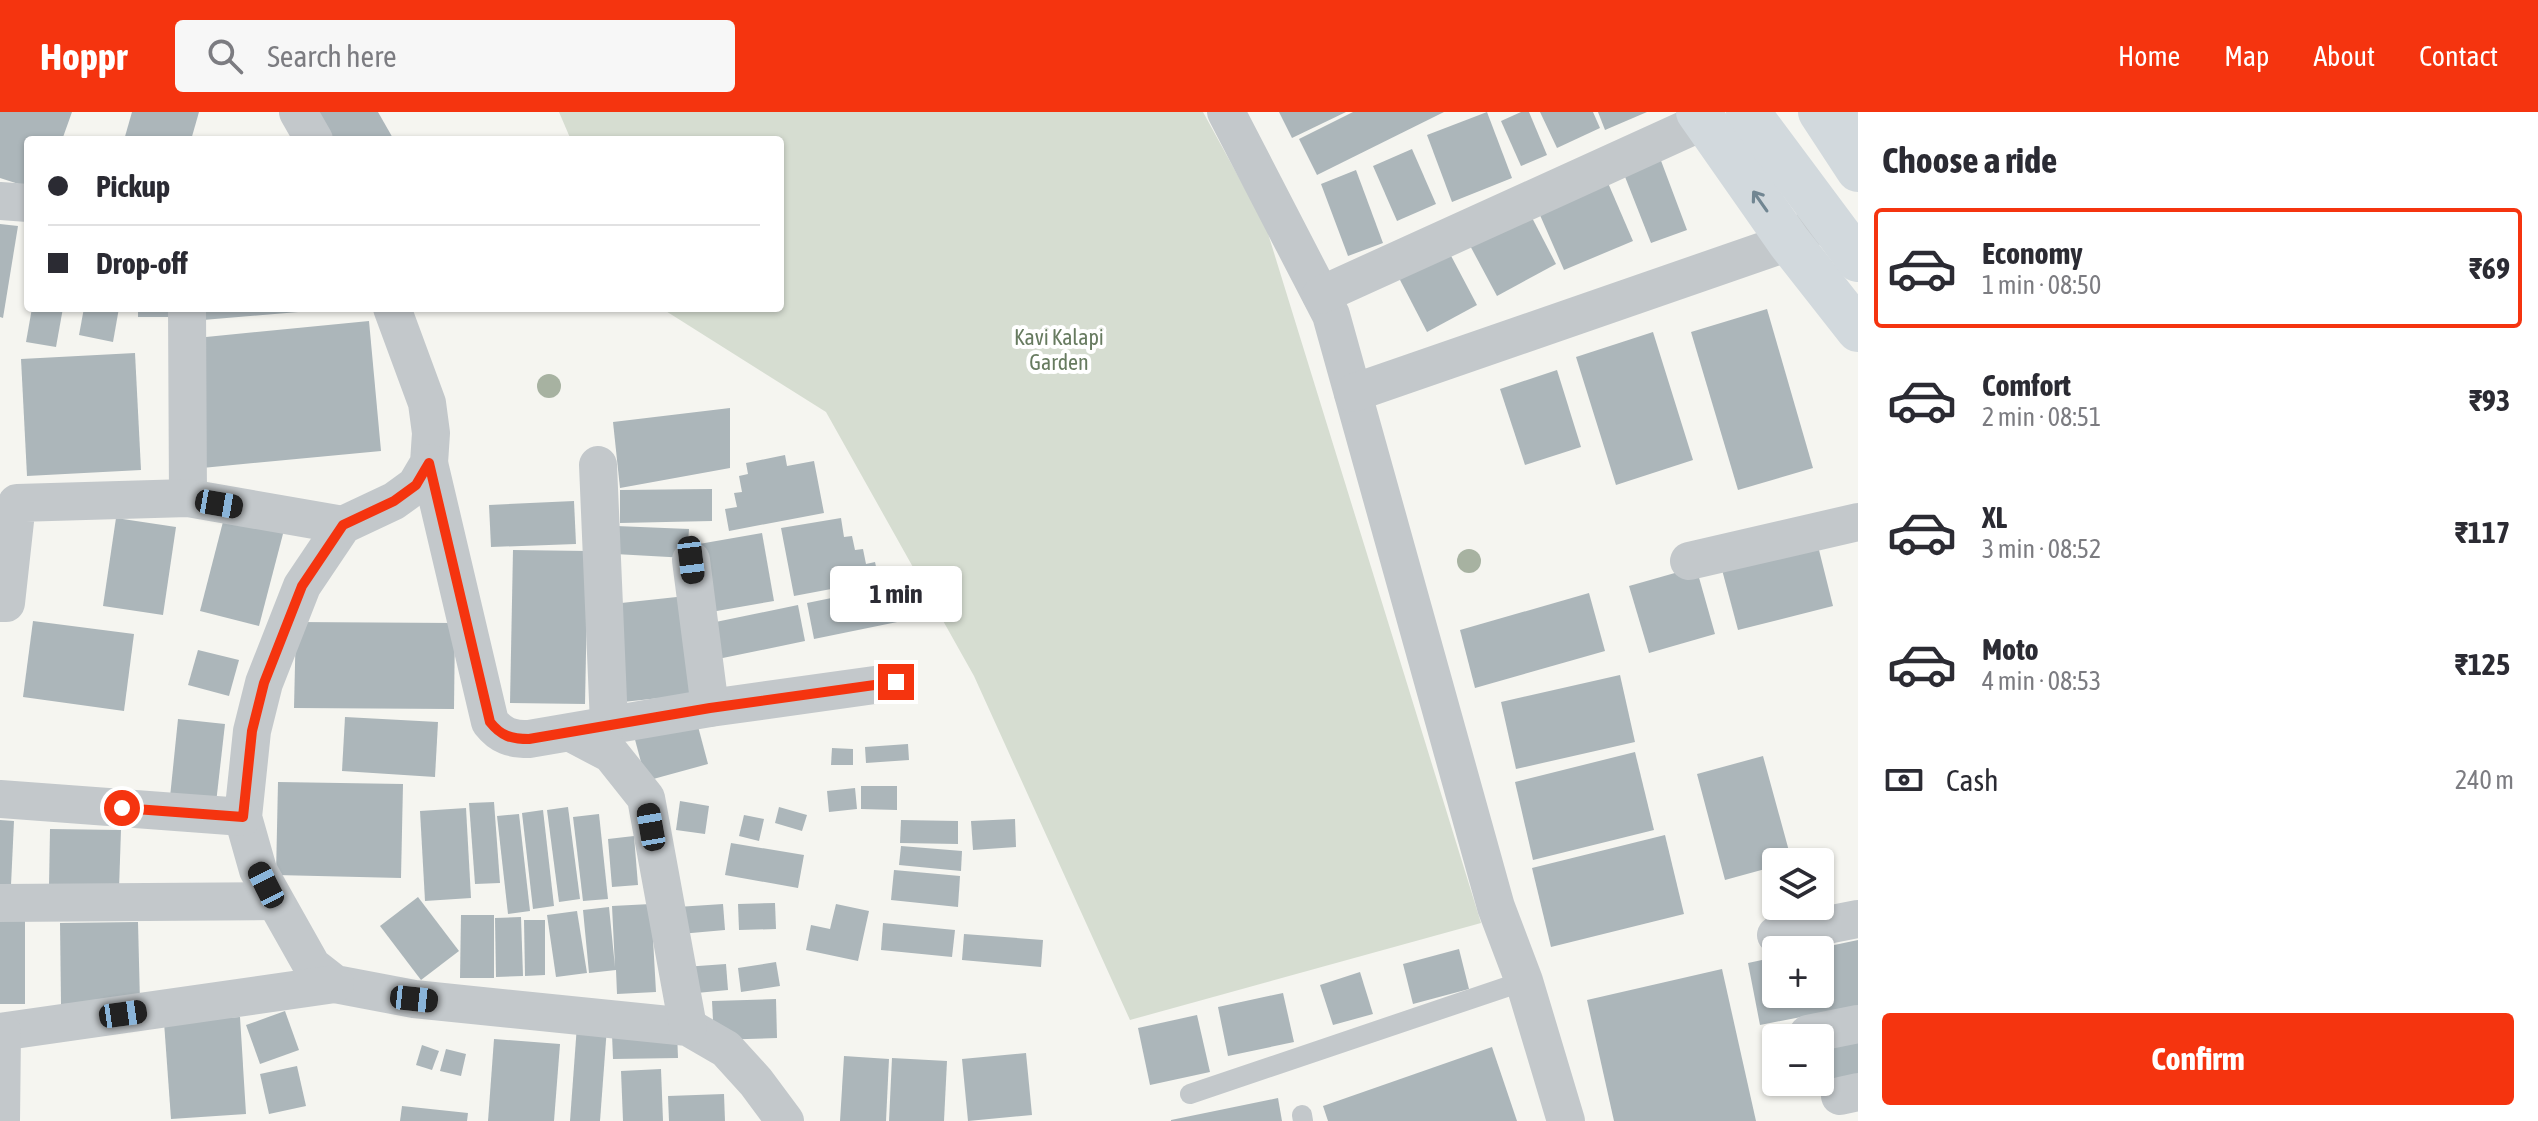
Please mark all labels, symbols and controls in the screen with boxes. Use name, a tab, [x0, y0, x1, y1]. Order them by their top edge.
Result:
search box	[175, 20, 735, 92]
icon: search	[203, 34, 247, 78]
text: Hoppr	[40, 35, 127, 78]
text: Search here	[267, 39, 397, 73]
text: Home	[2118, 40, 2180, 72]
text: Map	[2224, 40, 2269, 72]
text: About	[2313, 40, 2375, 72]
text: Contact	[2419, 40, 2498, 72]
text: Choose a ride	[1882, 139, 2057, 181]
text: Pickup	[96, 169, 170, 203]
one-way arrow	[1752, 190, 1769, 212]
icon: car	[1886, 232, 1958, 304]
text: Economy	[1982, 236, 2083, 270]
text: Drop-off	[96, 246, 188, 280]
text: ₹69	[2469, 251, 2510, 285]
text: 1 min · 08:50	[1982, 270, 2101, 300]
park label: Kavi Kalapi Garden	[1014, 324, 1104, 375]
icon: car	[1886, 364, 1958, 436]
text: Comfort	[1982, 368, 2071, 402]
text: ₹93	[2469, 383, 2510, 417]
text: 2 min · 08:51	[1982, 402, 2101, 432]
car	[193, 488, 245, 520]
icon: car	[1886, 496, 1958, 568]
text: XL	[1982, 500, 2007, 534]
text: ₹117	[2455, 515, 2510, 549]
text: 3 min · 08:52	[1982, 534, 2101, 564]
car	[676, 535, 706, 585]
callout: 1 min	[830, 566, 962, 622]
text: 1 min	[869, 579, 923, 609]
icon: car	[1886, 628, 1958, 700]
text: Moto	[1982, 632, 2039, 666]
text: ₹125	[2455, 647, 2510, 681]
route end	[878, 664, 914, 700]
text: 4 min · 08:53	[1982, 666, 2101, 696]
icon: cash	[1882, 758, 1926, 802]
text: Cash	[1946, 763, 1999, 797]
text: 240 m	[2455, 765, 2514, 795]
route start	[104, 790, 140, 826]
car	[635, 801, 667, 853]
map controls	[1762, 848, 1834, 1096]
button: layers	[1762, 848, 1834, 920]
car	[244, 858, 288, 912]
button: +	[1762, 936, 1834, 1008]
car	[389, 985, 439, 1013]
car	[98, 999, 148, 1029]
button: Confirm	[1882, 1013, 2514, 1105]
button: −	[1762, 1024, 1834, 1096]

